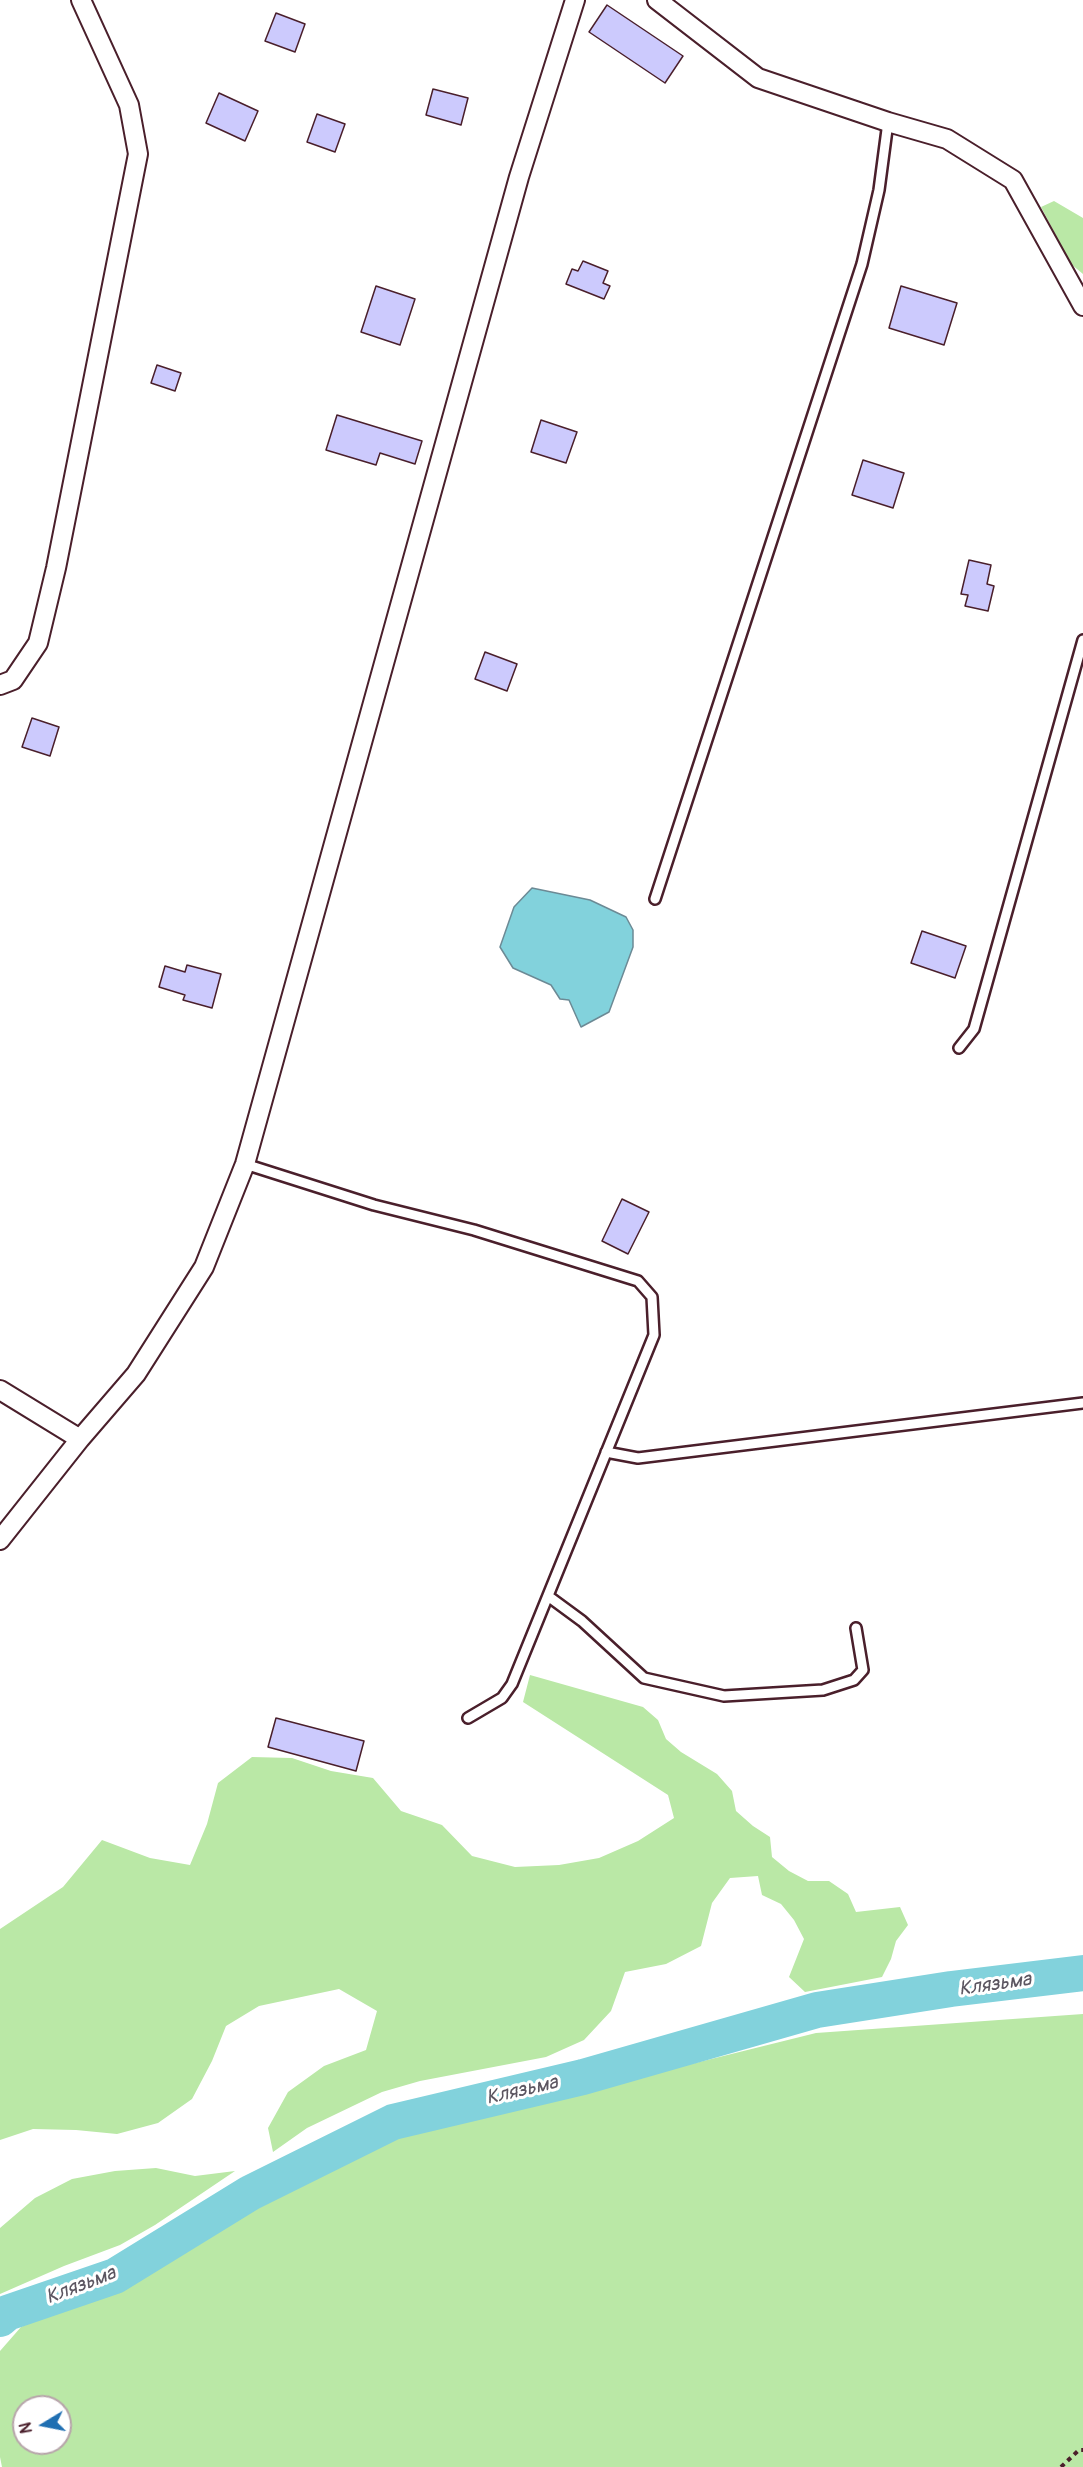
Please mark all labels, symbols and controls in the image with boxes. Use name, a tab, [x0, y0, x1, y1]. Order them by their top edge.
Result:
water label: Клязьма	[957, 1968, 1033, 2002]
water label: Клязьма	[484, 2071, 560, 2111]
water label: Клязьма	[43, 2262, 119, 2310]
north arrow	[12, 2395, 72, 2455]
text: N	[15, 2421, 37, 2435]

